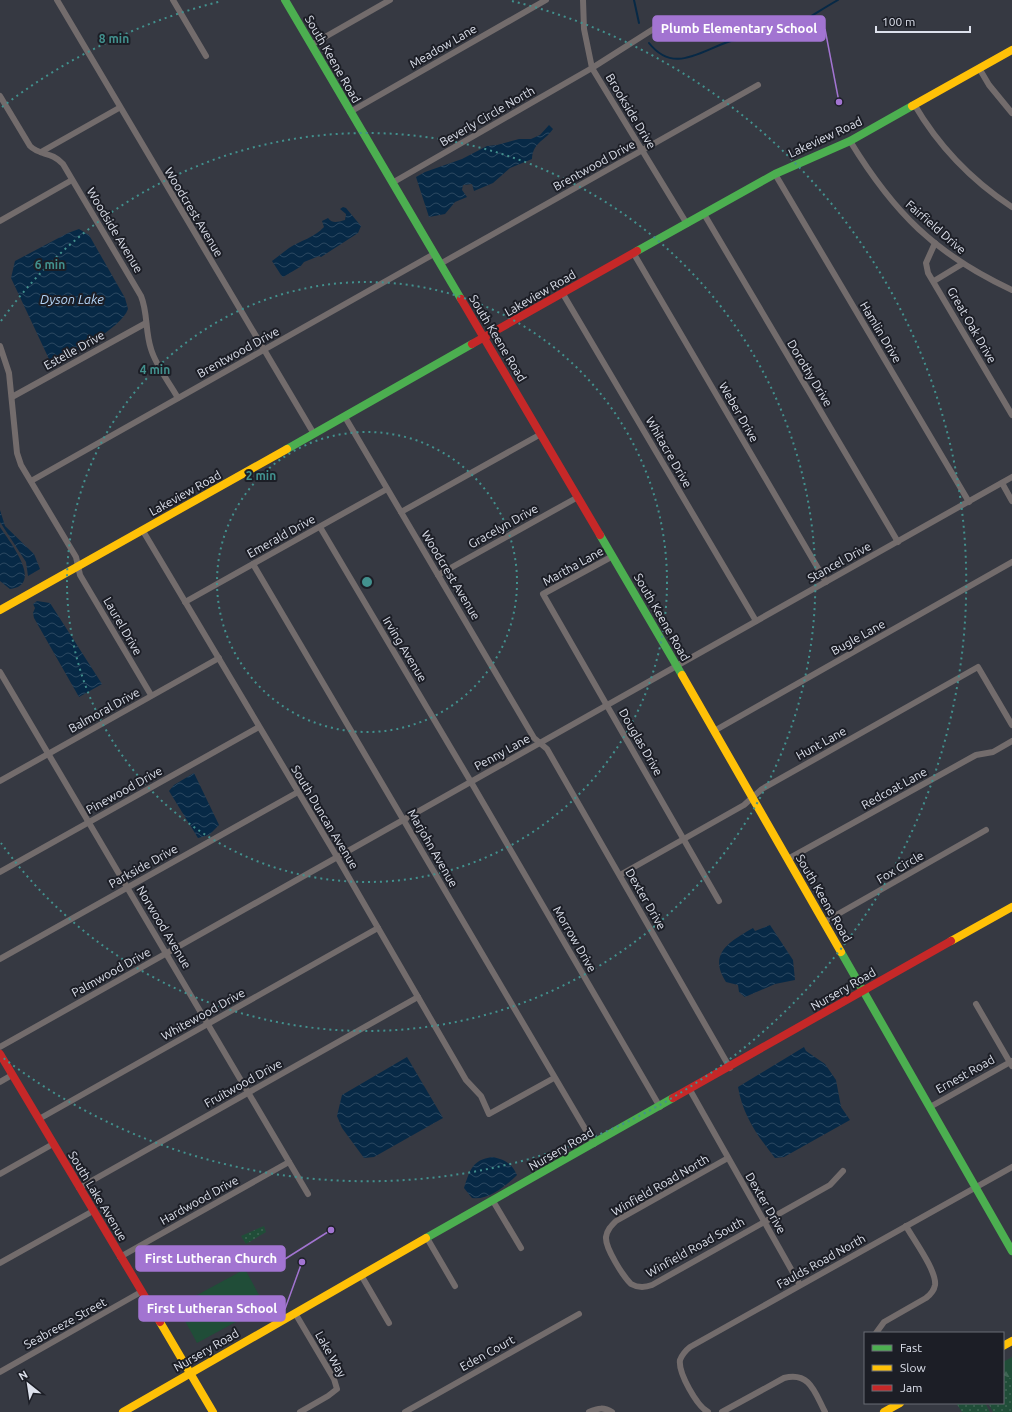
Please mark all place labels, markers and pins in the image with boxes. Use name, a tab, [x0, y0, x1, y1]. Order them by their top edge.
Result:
callout: Plumb Elementary School	[653, 16, 825, 41]
centre of rings	[360, 575, 374, 589]
callout: First Lutheran Church	[136, 1246, 285, 1271]
callout: First Lutheran School	[139, 1296, 285, 1321]

